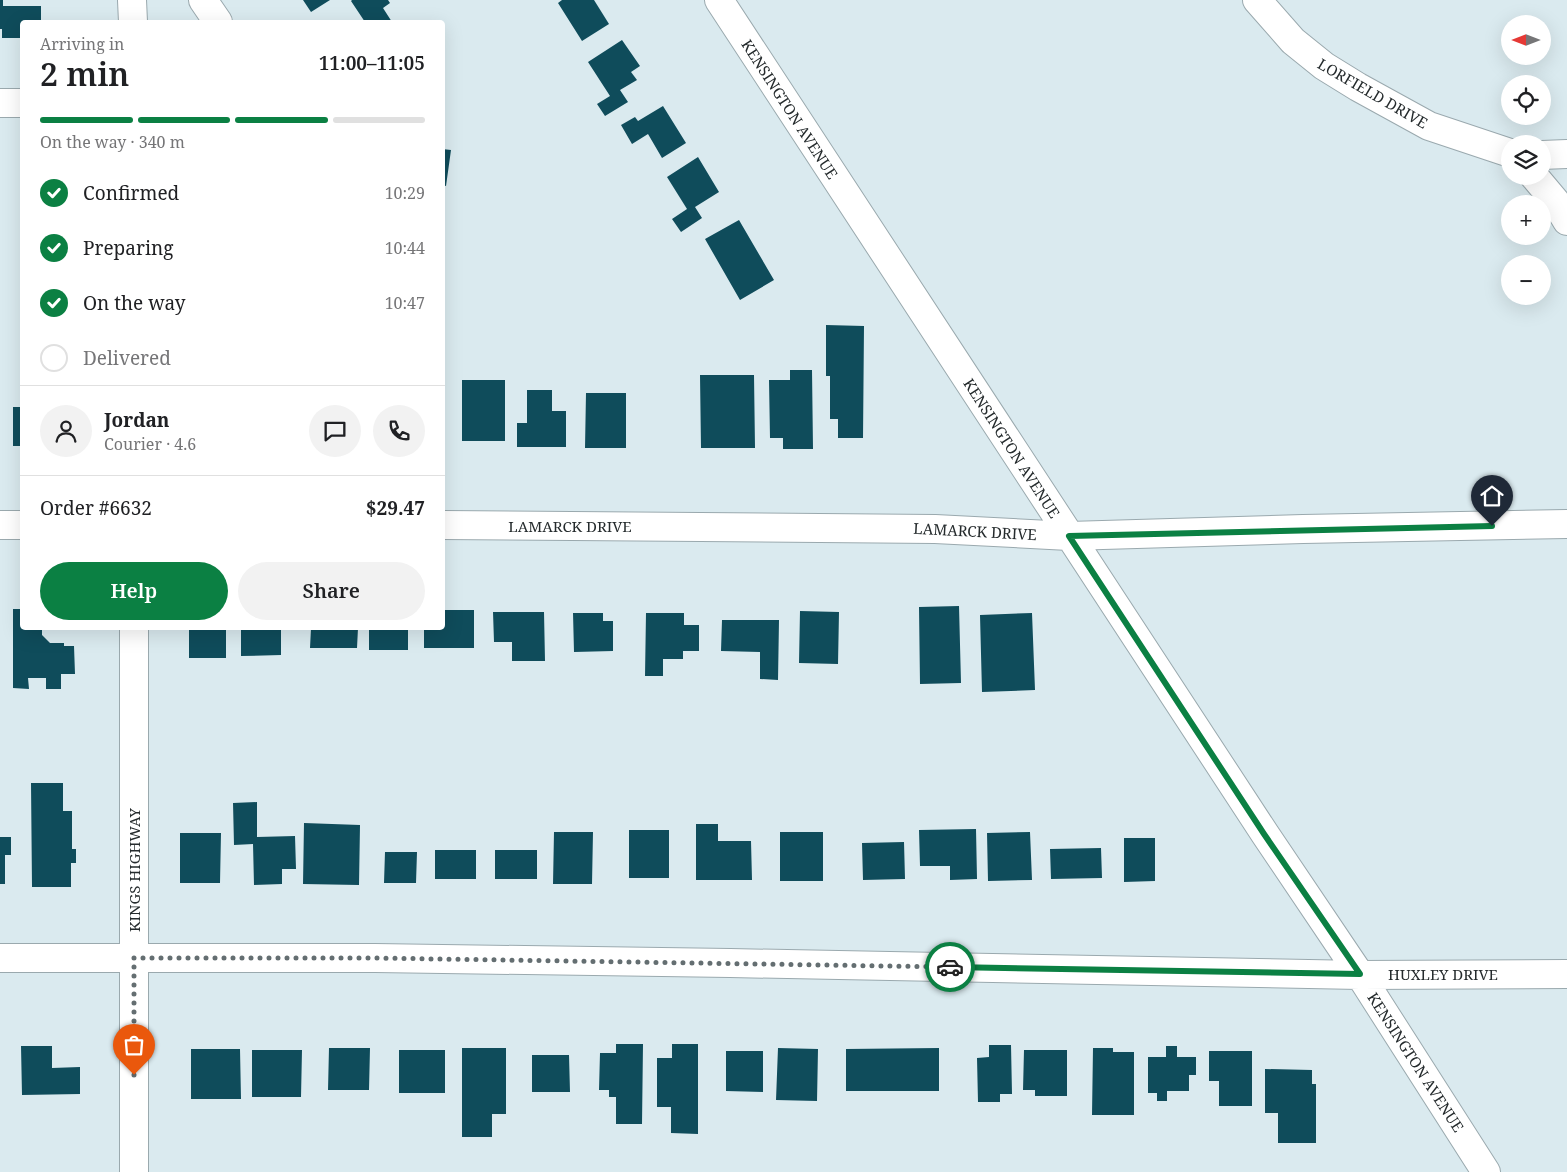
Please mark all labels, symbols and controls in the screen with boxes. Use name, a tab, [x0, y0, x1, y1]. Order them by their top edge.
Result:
north arrow	[1501, 15, 1551, 65]
map controls	[1501, 15, 1551, 305]
text: Arriving in	[40, 33, 124, 55]
street label: KENSINGTON AVENUE	[737, 35, 843, 183]
text: 11:00–11:05	[319, 50, 425, 76]
text: 2 min	[40, 52, 129, 95]
street label: LORFIELD DRIVE	[1314, 53, 1432, 133]
button: locate	[1501, 75, 1551, 125]
text: On the way · 340 m	[40, 131, 185, 153]
button: layers	[1501, 135, 1551, 185]
icon: check	[40, 179, 68, 207]
text: Confirmed	[83, 180, 179, 206]
text: 10:29	[385, 182, 425, 204]
button: +	[1501, 195, 1551, 245]
icon: check	[40, 234, 68, 262]
text: Preparing	[83, 235, 173, 261]
text: 10:44	[385, 237, 425, 259]
button: −	[1501, 255, 1551, 305]
icon: check	[40, 289, 68, 317]
text: On the way	[83, 290, 186, 316]
text: 10:47	[385, 292, 425, 314]
text: Delivered	[83, 345, 171, 371]
street label: KENSINGTON AVENUE	[959, 374, 1065, 522]
button: person	[40, 405, 92, 457]
button: chat	[309, 405, 361, 457]
button: phone	[373, 405, 425, 457]
text: Jordan	[104, 407, 170, 433]
text: Courier · 4.6	[104, 433, 196, 455]
pin	[1471, 475, 1513, 526]
icon: home	[1478, 482, 1506, 510]
text: Order #6632	[40, 495, 152, 521]
text: $29.47	[366, 495, 425, 521]
street label: LAMARCK DRIVE	[508, 516, 632, 536]
street label: LAMARCK DRIVE	[913, 518, 1037, 544]
button: Help	[40, 562, 228, 620]
button: Share	[238, 562, 425, 620]
street label: KINGS HIGHWAY	[124, 807, 144, 932]
courier	[925, 942, 975, 992]
icon: car	[936, 953, 964, 981]
street label: HUXLEY DRIVE	[1388, 964, 1498, 984]
street label: KENSINGTON AVENUE	[1363, 988, 1469, 1136]
pin	[113, 1024, 155, 1075]
icon: bag	[120, 1031, 148, 1059]

